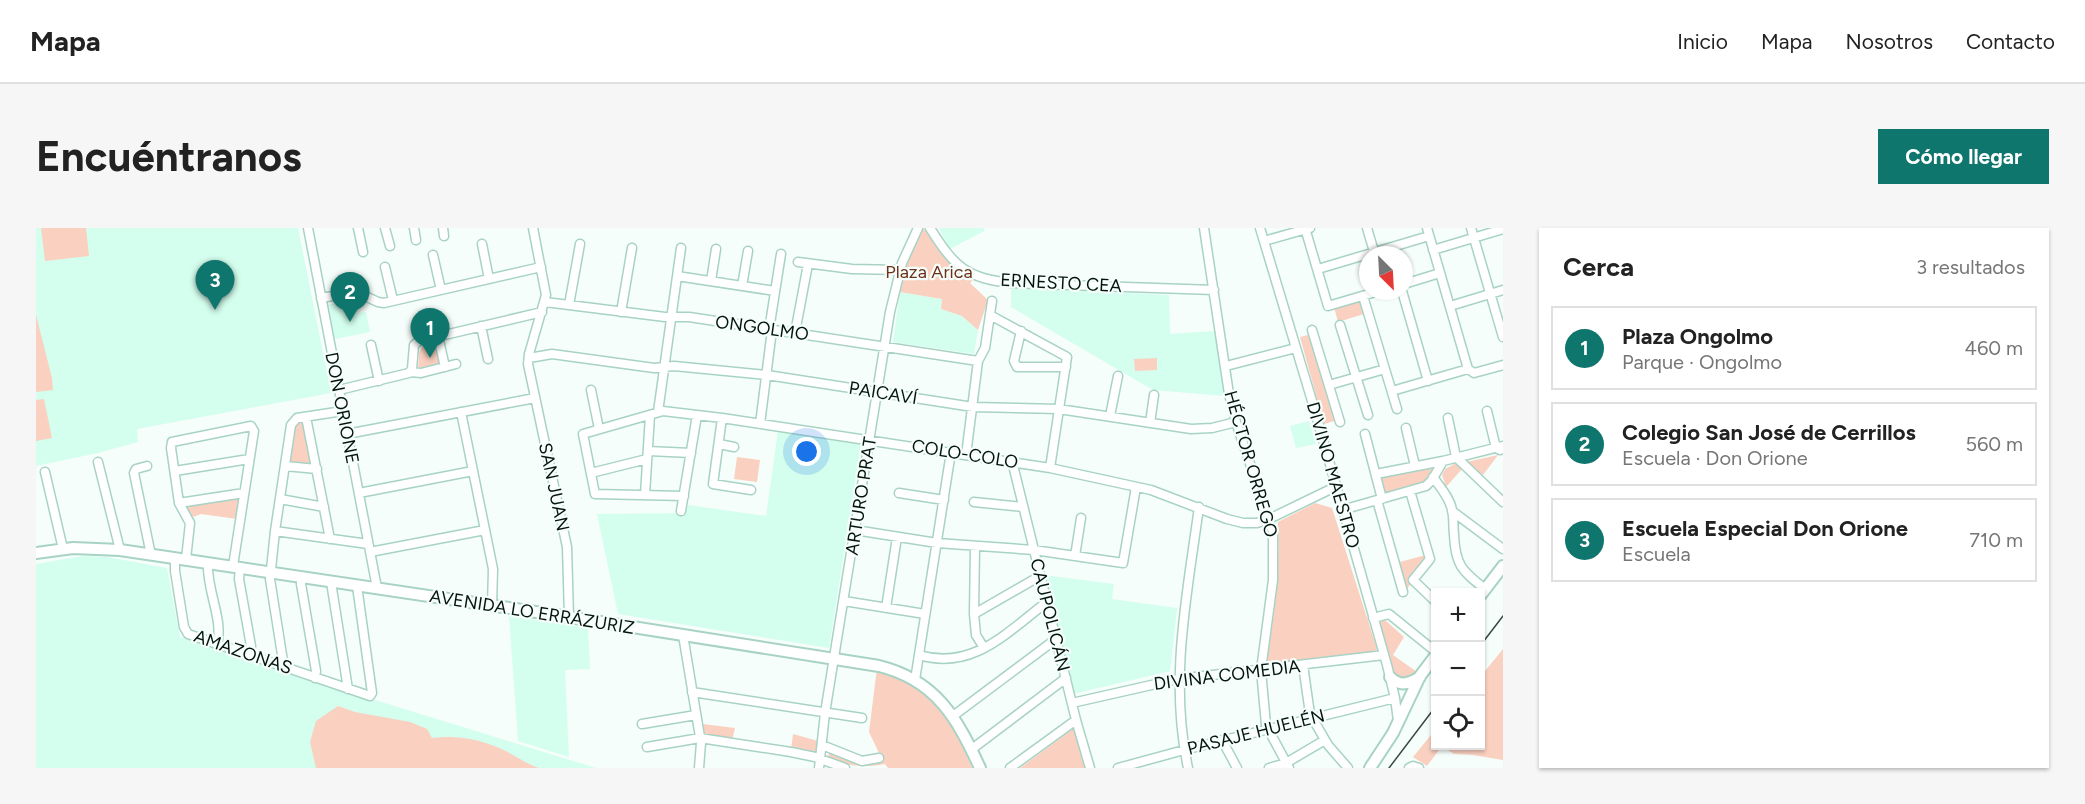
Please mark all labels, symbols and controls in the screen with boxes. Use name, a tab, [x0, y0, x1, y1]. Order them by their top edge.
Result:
text: Mapa	[30, 24, 101, 58]
text: Inicio	[1677, 29, 1728, 54]
text: Mapa	[1761, 29, 1813, 54]
text: Nosotros	[1846, 29, 1933, 54]
text: Contacto	[1966, 29, 2055, 54]
button: Cómo llegar	[1878, 129, 2049, 184]
text: Encuéntranos	[36, 131, 302, 182]
north arrow	[1359, 246, 1413, 300]
text: Cerca	[1563, 251, 1634, 283]
text: 3 resultados	[1916, 255, 2025, 279]
pin: 3	[196, 260, 234, 310]
park label: Plaza Arica	[885, 261, 973, 283]
street label: ERNESTO CEA	[1000, 269, 1122, 297]
pin: 2	[330, 272, 370, 322]
pin: 1	[410, 308, 450, 358]
street label: ONGOLMO	[714, 311, 810, 345]
text: Plaza Ongolmo	[1622, 323, 1773, 350]
text: 1	[1580, 336, 1589, 360]
text: 460 m	[1964, 336, 2023, 360]
street label: DON ORIONE	[320, 350, 364, 466]
text: Parque · Ongolmo	[1622, 350, 1782, 374]
street label: PAICAVÍ	[847, 377, 920, 409]
street label: HÉCTOR ORREGO	[1220, 388, 1282, 540]
street label: DIVINO MAESTRO	[1302, 399, 1364, 551]
text: Colegio San José de Cerrillos	[1622, 419, 1916, 446]
text: 2	[1579, 432, 1590, 456]
text: 560 m	[1965, 432, 2023, 456]
street label: ARTURO PRAT	[841, 435, 881, 557]
street label: COLO-COLO	[910, 435, 1020, 473]
your location	[792, 437, 821, 466]
street label: SAN JUAN	[534, 441, 574, 533]
text: Escuela · Don Orione	[1622, 446, 1808, 470]
text: Escuela Especial Don Orione	[1622, 515, 1908, 542]
text: 3	[1579, 528, 1590, 552]
text: 710 m	[1969, 528, 2023, 552]
text: Escuela	[1622, 542, 1691, 566]
street label: CAUPOLICÁN	[1025, 556, 1075, 674]
street label: AVENIDA LO ERRÁZURIZ	[428, 585, 636, 639]
map controls	[1431, 588, 1485, 750]
button: +	[1431, 588, 1485, 642]
street label: AMAZONAS	[191, 625, 295, 679]
button: −	[1431, 642, 1485, 696]
street label: DIVINA COMEDIA	[1152, 655, 1302, 695]
button: locate	[1431, 696, 1485, 750]
street label: PASAJE HUELÉN	[1185, 704, 1327, 760]

